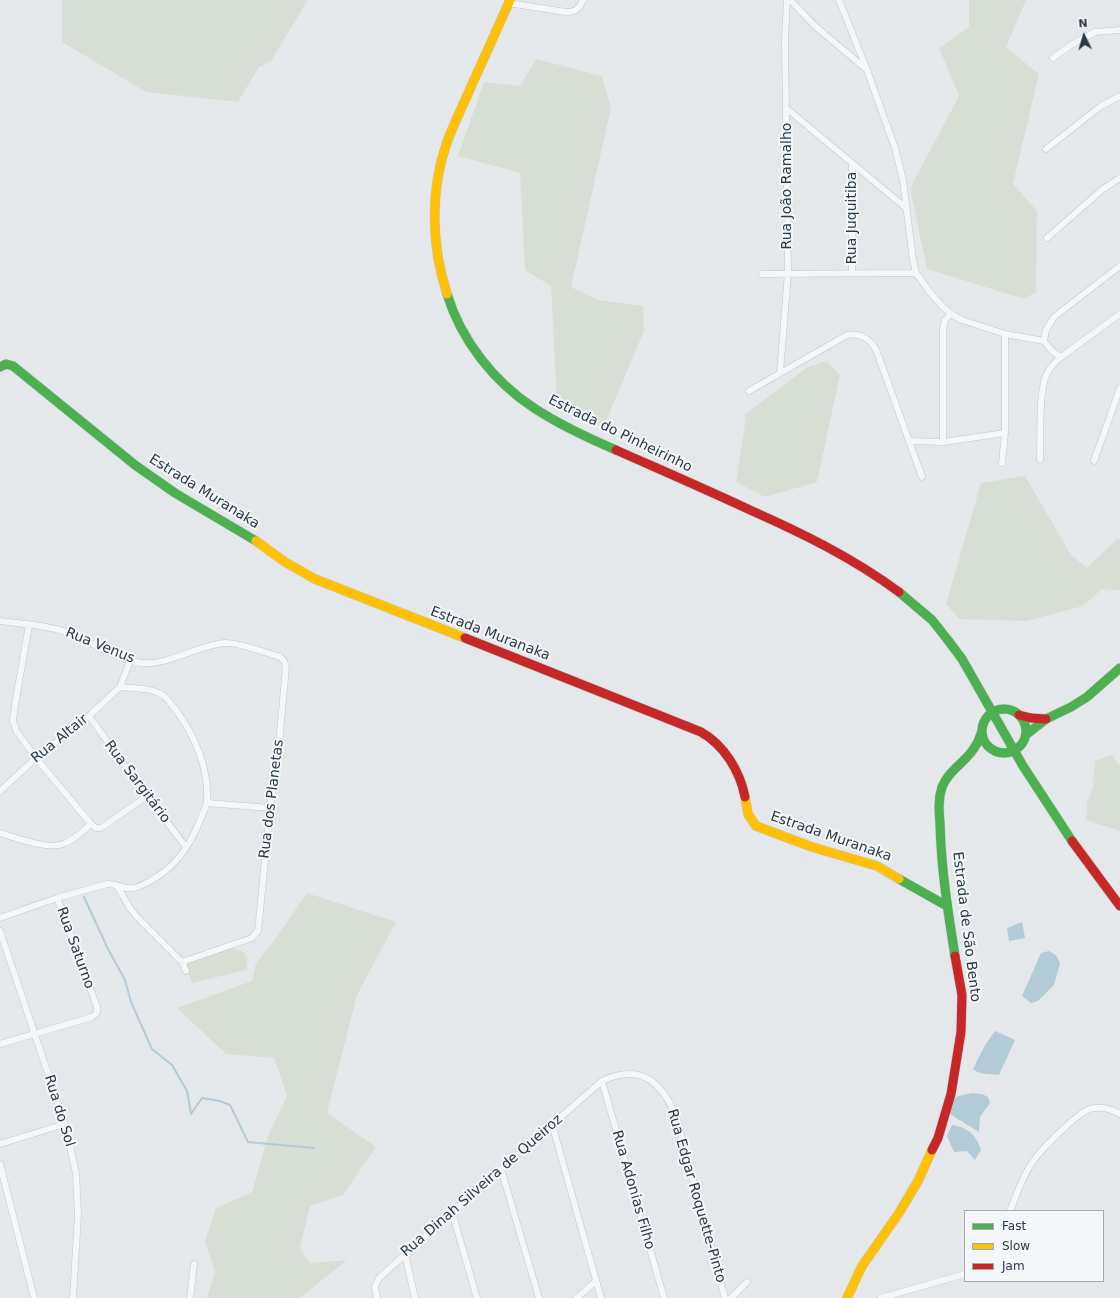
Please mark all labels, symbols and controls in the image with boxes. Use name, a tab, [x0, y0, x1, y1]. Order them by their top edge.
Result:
north arrow	[1064, 16, 1104, 56]
text: N	[1078, 17, 1088, 30]
street label: Rua João Ramalho	[779, 123, 795, 249]
street label: Rua Juquitiba	[844, 172, 860, 264]
street label: Estrada do Pinheirinho	[545, 392, 695, 476]
street label: Estrada Muranaka	[146, 451, 262, 533]
street label: Estrada Muranaka	[428, 603, 552, 665]
street label: Rua Venus	[63, 625, 137, 667]
street label: Rua Altair	[28, 711, 92, 767]
street label: Rua Sargitário	[100, 737, 174, 827]
street label: Rua dos Planetas	[256, 738, 288, 860]
street label: Estrada Muranaka	[768, 808, 894, 866]
street label: Estrada de São Bento	[948, 851, 984, 1003]
street label: Rua Saturno	[52, 905, 98, 991]
street label: Rua do Sol	[40, 1073, 78, 1149]
street label: Rua Edgar Roquette-Pinto	[663, 1107, 729, 1285]
street label: Rua Dinah Silveira de Queiroz	[398, 1111, 566, 1261]
street label: Rua Adonias Filho	[608, 1129, 658, 1251]
legend	[964, 1210, 1104, 1282]
text: Fast	[1002, 1219, 1026, 1233]
text: Slow	[1002, 1239, 1030, 1253]
text: Jam	[1002, 1259, 1025, 1273]

